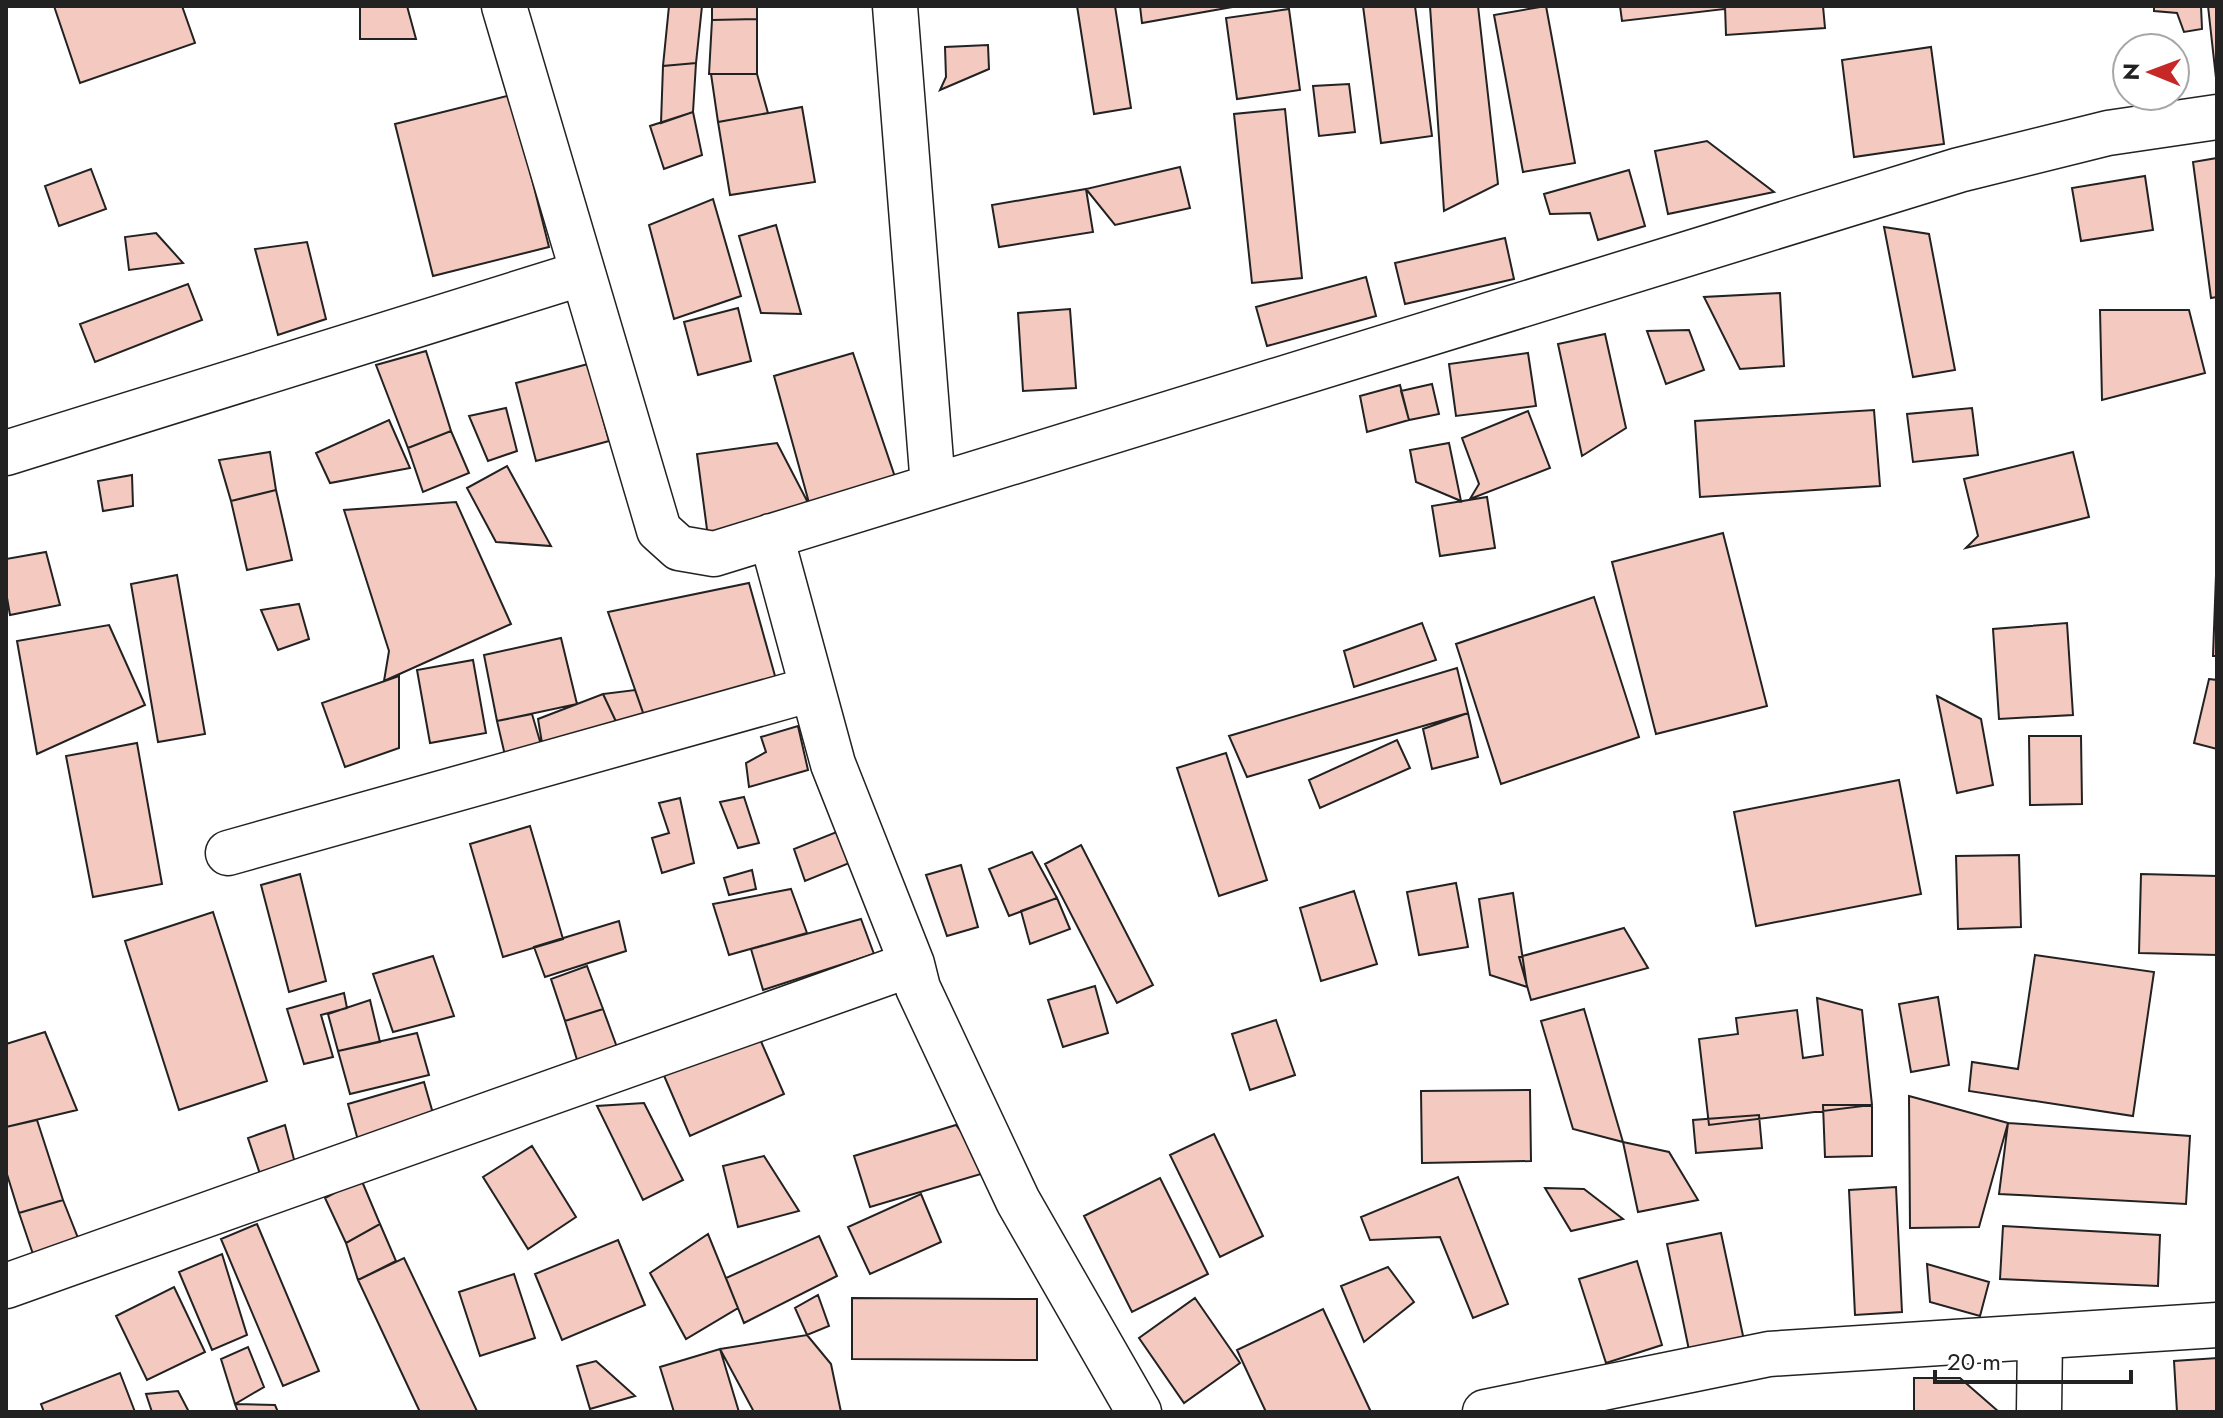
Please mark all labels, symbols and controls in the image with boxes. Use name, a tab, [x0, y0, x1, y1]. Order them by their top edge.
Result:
north arrow	[2111, 32, 2191, 112]
text: N	[2115, 63, 2147, 81]
scale bar	[1935, 1334, 2131, 1384]
text: 20 m	[1947, 1344, 2001, 1379]

